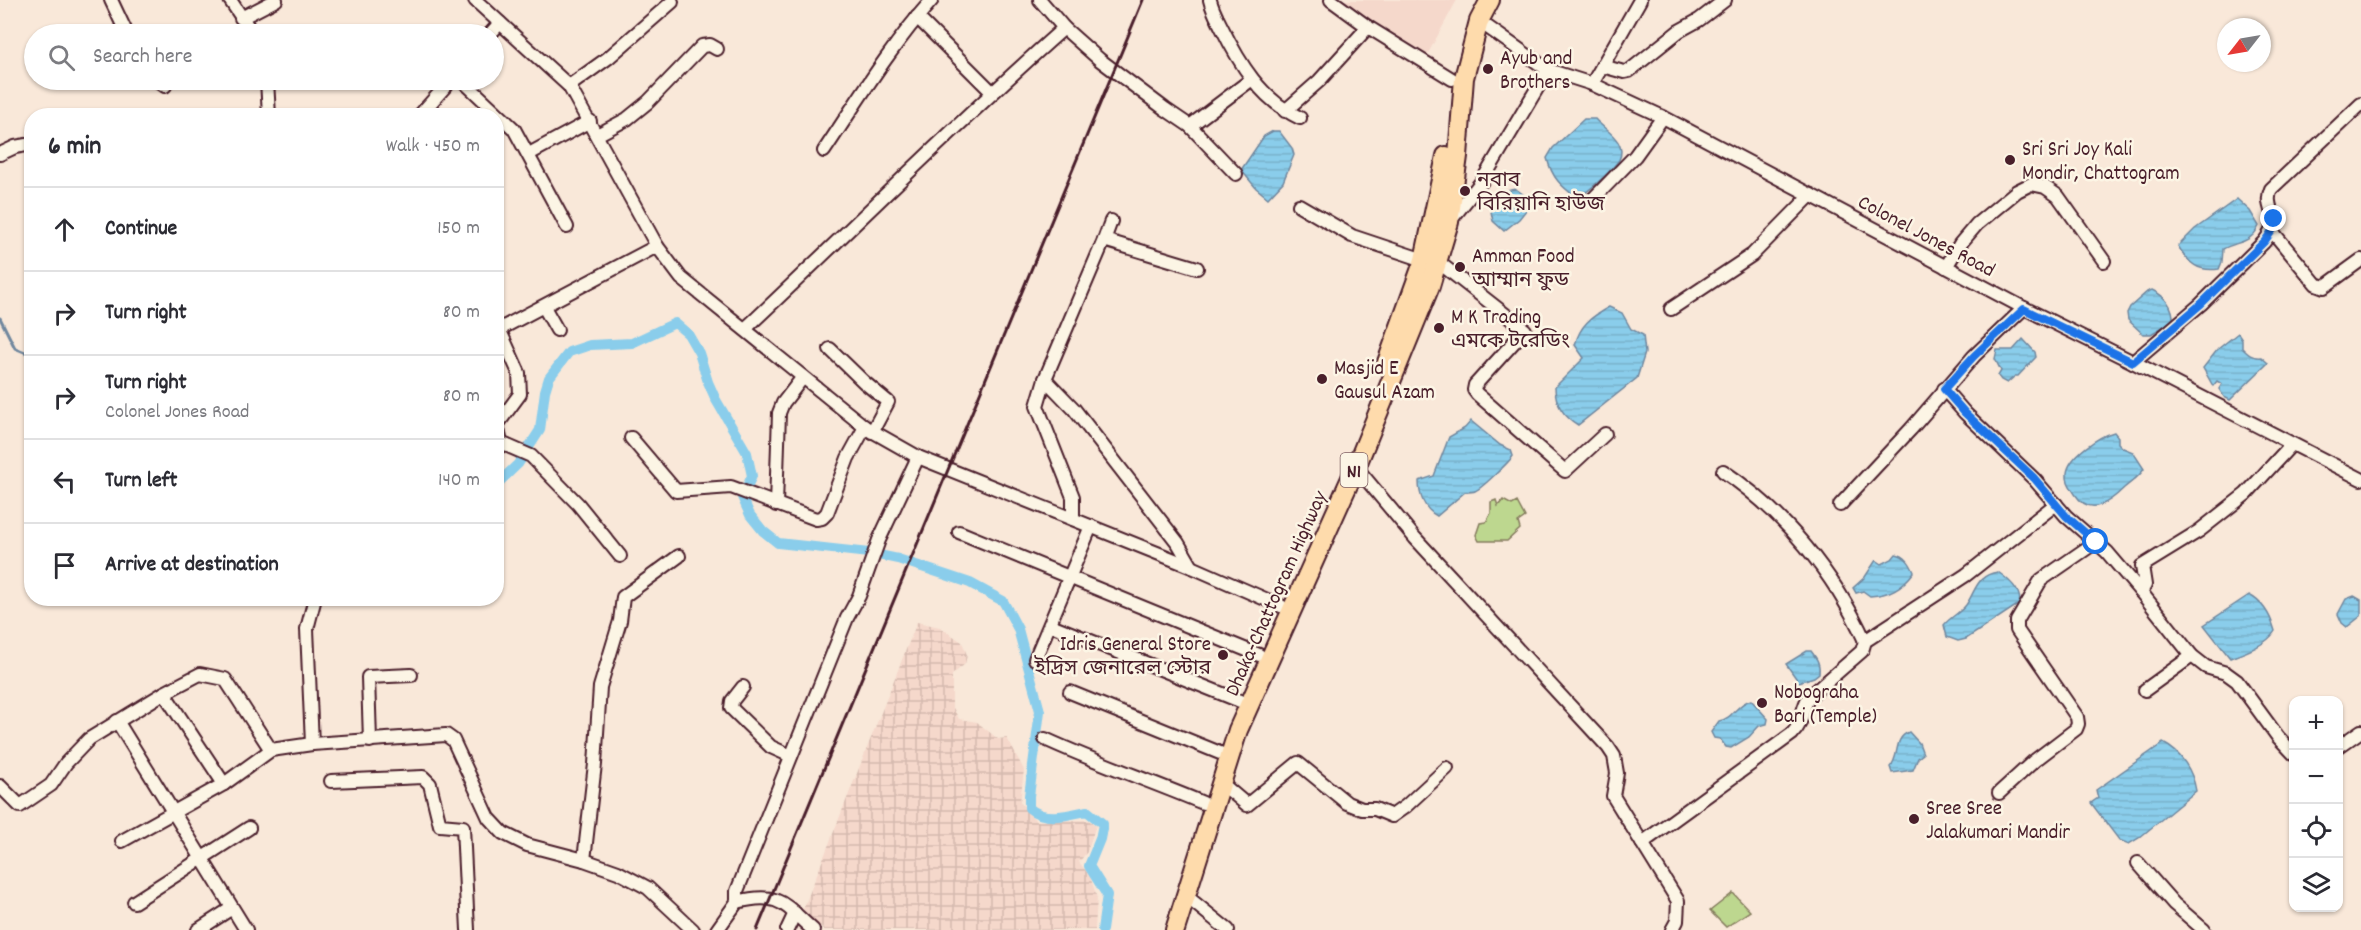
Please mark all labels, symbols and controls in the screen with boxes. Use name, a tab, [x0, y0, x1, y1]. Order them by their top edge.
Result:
north arrow	[2217, 18, 2271, 72]
search box	[24, 24, 504, 90]
icon: search	[45, 41, 78, 74]
text: Search here	[93, 42, 192, 73]
place label: Ayub and Brothers	[1500, 45, 1572, 99]
marker: Ayub and Brothers	[1481, 62, 1495, 76]
text: 6 min	[48, 129, 101, 166]
text: Walk · 450 m	[386, 133, 480, 161]
place label: Sri Sri Joy Kali Mondir, Chattogram	[2022, 136, 2180, 190]
marker: Sri Sri Joy Kali Mondir, Chattogram	[2003, 153, 2017, 167]
place label: নবাব বিরিয়ানি হাউজ	[1476, 167, 1606, 221]
marker: নবাব বিরিয়ানি হাউজ	[1458, 184, 1472, 198]
street label: Colonel Jones Road	[1852, 189, 2000, 286]
route end	[2260, 205, 2286, 231]
icon: ahead	[48, 213, 81, 246]
text: Continue	[105, 214, 177, 245]
text: 150 m	[437, 215, 480, 243]
place label: Amman Food আম্মান ফুড	[1471, 243, 1575, 297]
marker: Amman Food আম্মান ফুড	[1453, 260, 1467, 274]
icon: right	[48, 297, 81, 330]
text: Turn right	[105, 298, 187, 329]
text: 80 m	[443, 299, 480, 327]
place label: M K Trading এমকে টরেডিং	[1451, 304, 1570, 358]
marker: M K Trading এমকে টরেডিং	[1432, 321, 1446, 335]
place label: Masjid E Gausul Azam	[1334, 355, 1435, 409]
text: Turn right	[105, 368, 187, 399]
marker: Masjid E Gausul Azam	[1315, 372, 1329, 386]
icon: right	[48, 381, 81, 414]
text: 80 m	[443, 383, 480, 411]
text: Colonel Jones Road	[105, 399, 249, 427]
road number: N1	[1340, 453, 1368, 487]
icon: left	[48, 465, 81, 498]
text: Turn left	[105, 466, 177, 497]
text: 140 m	[438, 467, 480, 495]
street label: Dhaka-Chattogram Highway	[1219, 486, 1337, 702]
route start	[2082, 528, 2108, 554]
icon: arrive	[48, 549, 81, 582]
text: Arrive at destination	[105, 550, 279, 581]
place label: Idris General Store ইদ্রিস জেনারেল স্টোর	[1033, 631, 1211, 685]
marker: Idris General Store ইদ্রিস জেনারেল স্টোর	[1216, 648, 1230, 662]
place label: Nobograha Bari (Temple)	[1774, 679, 1877, 733]
marker: Nobograha Bari (Temple)	[1755, 696, 1769, 710]
map controls	[2289, 696, 2343, 912]
button: +	[2289, 696, 2343, 750]
button: −	[2289, 750, 2343, 804]
place label: Sree Sree Jalakumari Mandir	[1926, 795, 2070, 849]
button: locate	[2289, 804, 2343, 858]
marker: Sree Sree Jalakumari Mandir	[1907, 812, 1921, 826]
button: layers	[2289, 858, 2343, 912]

